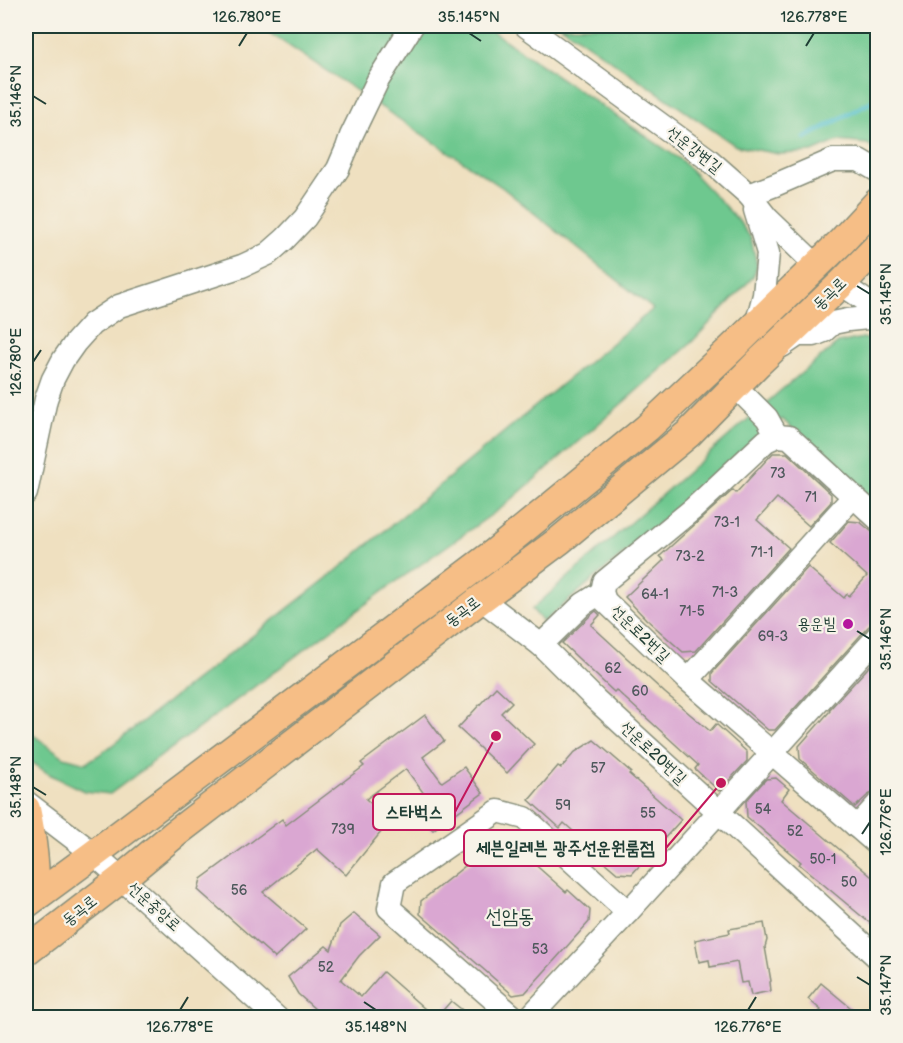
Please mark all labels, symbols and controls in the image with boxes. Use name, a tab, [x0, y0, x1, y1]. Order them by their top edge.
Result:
text: 126.780°E	[213, 8, 281, 27]
text: 35.145°N	[438, 8, 500, 27]
text: 126.778°E	[780, 8, 848, 27]
text: 35.146°N	[7, 65, 26, 127]
street label: 선운강변길	[663, 123, 725, 177]
text: 35.145°N	[877, 263, 896, 325]
street label: 동곡로	[810, 274, 850, 314]
text: 126.780°E	[7, 328, 26, 396]
house number: 73	[770, 465, 786, 482]
house number: 71	[805, 489, 817, 506]
house number: 73-1	[714, 514, 740, 531]
house number: 71-1	[751, 544, 773, 561]
house number: 73-2	[676, 548, 705, 565]
house number: 71-3	[712, 584, 738, 601]
house number: 64-1	[641, 586, 669, 603]
street label: 동곡로	[442, 593, 484, 631]
street label: 선운로2번길	[607, 602, 673, 667]
house number: 71-5	[679, 603, 705, 620]
text: 35.146°N	[877, 608, 896, 670]
place label: 용운빌	[797, 615, 836, 634]
marker: 용운빌	[841, 617, 855, 631]
house number: 69-3	[758, 628, 788, 645]
house number: 62	[605, 660, 622, 677]
house number: 60	[632, 683, 648, 700]
street label: 선운로20번길	[616, 718, 690, 788]
text: 35.148°N	[7, 756, 26, 818]
house number: 57	[591, 760, 606, 777]
text: 126.776°E	[877, 788, 896, 856]
callout: 스타벅스	[373, 794, 455, 830]
house number: 59	[555, 797, 571, 814]
house number: 54	[755, 801, 772, 818]
text: 스타벅스	[385, 802, 443, 823]
house number: 55	[640, 805, 656, 822]
house number: 739	[331, 821, 355, 838]
house number: 52	[787, 823, 804, 840]
callout: 세븐일레븐 광주선운원룸점	[464, 830, 666, 866]
text: 세븐일레븐 광주선운원룸점	[476, 838, 655, 859]
house number: 50-1	[810, 851, 836, 868]
house number: 50	[841, 874, 857, 891]
street label: 선운중앙로	[124, 878, 184, 936]
house number: 56	[231, 882, 248, 899]
street label: 동곡로	[59, 892, 101, 930]
district label: 선암동	[486, 905, 534, 929]
house number: 53	[532, 941, 548, 958]
text: 35.147°N	[877, 954, 896, 1016]
house number: 52	[318, 959, 335, 976]
text: 126.778°E	[146, 1018, 214, 1037]
text: 35.148°N	[345, 1018, 407, 1037]
text: 126.776°E	[714, 1018, 782, 1037]

